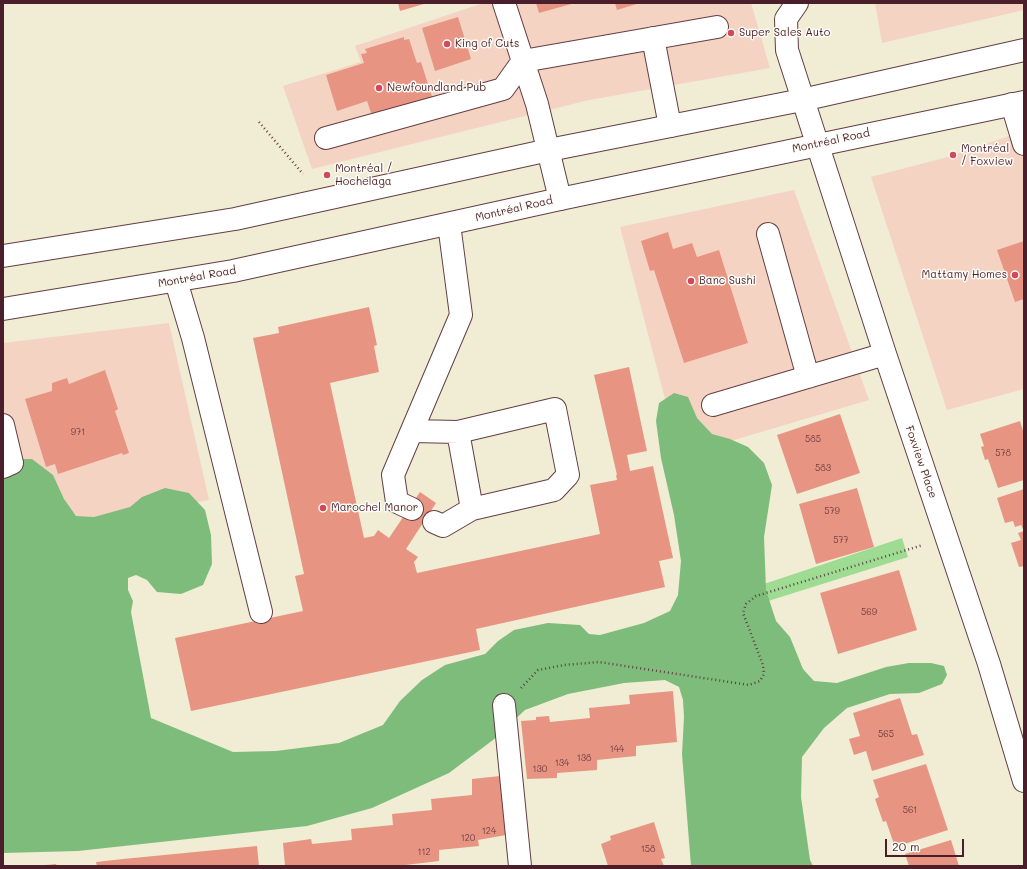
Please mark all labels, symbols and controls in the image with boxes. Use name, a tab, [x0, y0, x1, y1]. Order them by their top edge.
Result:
place label: Super Sales Auto	[739, 26, 830, 40]
marker: Super Sales Auto	[726, 28, 736, 38]
place label: King of Cuts	[455, 37, 519, 51]
marker: King of Cuts	[442, 39, 452, 49]
place label: Newfoundland Pub	[387, 81, 486, 95]
marker: Newfoundland Pub	[374, 83, 384, 93]
street label: Montréal Road	[791, 126, 871, 156]
place label: Montréal / Foxview	[961, 142, 1013, 168]
marker: Montréal / Foxview	[948, 150, 958, 160]
place label: Montréal / Hochelaga	[335, 162, 392, 188]
marker: Montréal / Hochelaga	[322, 170, 332, 180]
street label: Montréal Road	[474, 194, 554, 224]
street label: Montréal Road	[157, 264, 237, 290]
place label: Mattamy Homes	[922, 268, 1007, 282]
marker: Mattamy Homes	[1010, 270, 1020, 280]
place label: Banc Sushi	[699, 274, 756, 288]
marker: Banc Sushi	[686, 276, 696, 286]
street label: Foxview Place	[902, 424, 940, 500]
house number: 971	[71, 427, 85, 437]
house number: 585	[805, 434, 821, 444]
house number: 578	[995, 448, 1011, 458]
house number: 583	[815, 463, 831, 473]
place label: Marochel Manor	[331, 501, 418, 515]
marker: Marochel Manor	[318, 503, 328, 513]
house number: 579	[824, 506, 840, 516]
house number: 577	[833, 535, 849, 545]
house number: 569	[861, 607, 877, 617]
house number: 565	[878, 729, 894, 739]
house number: 144	[610, 744, 624, 754]
house number: 138	[577, 753, 591, 763]
house number: 134	[555, 758, 569, 768]
house number: 130	[533, 764, 547, 774]
house number: 561	[903, 805, 917, 815]
house number: 124	[482, 826, 496, 836]
scale bar	[887, 831, 966, 857]
house number: 120	[461, 833, 475, 843]
text: 20 m	[892, 838, 920, 854]
house number: 158	[641, 844, 655, 854]
house number: 112	[417, 847, 431, 857]

